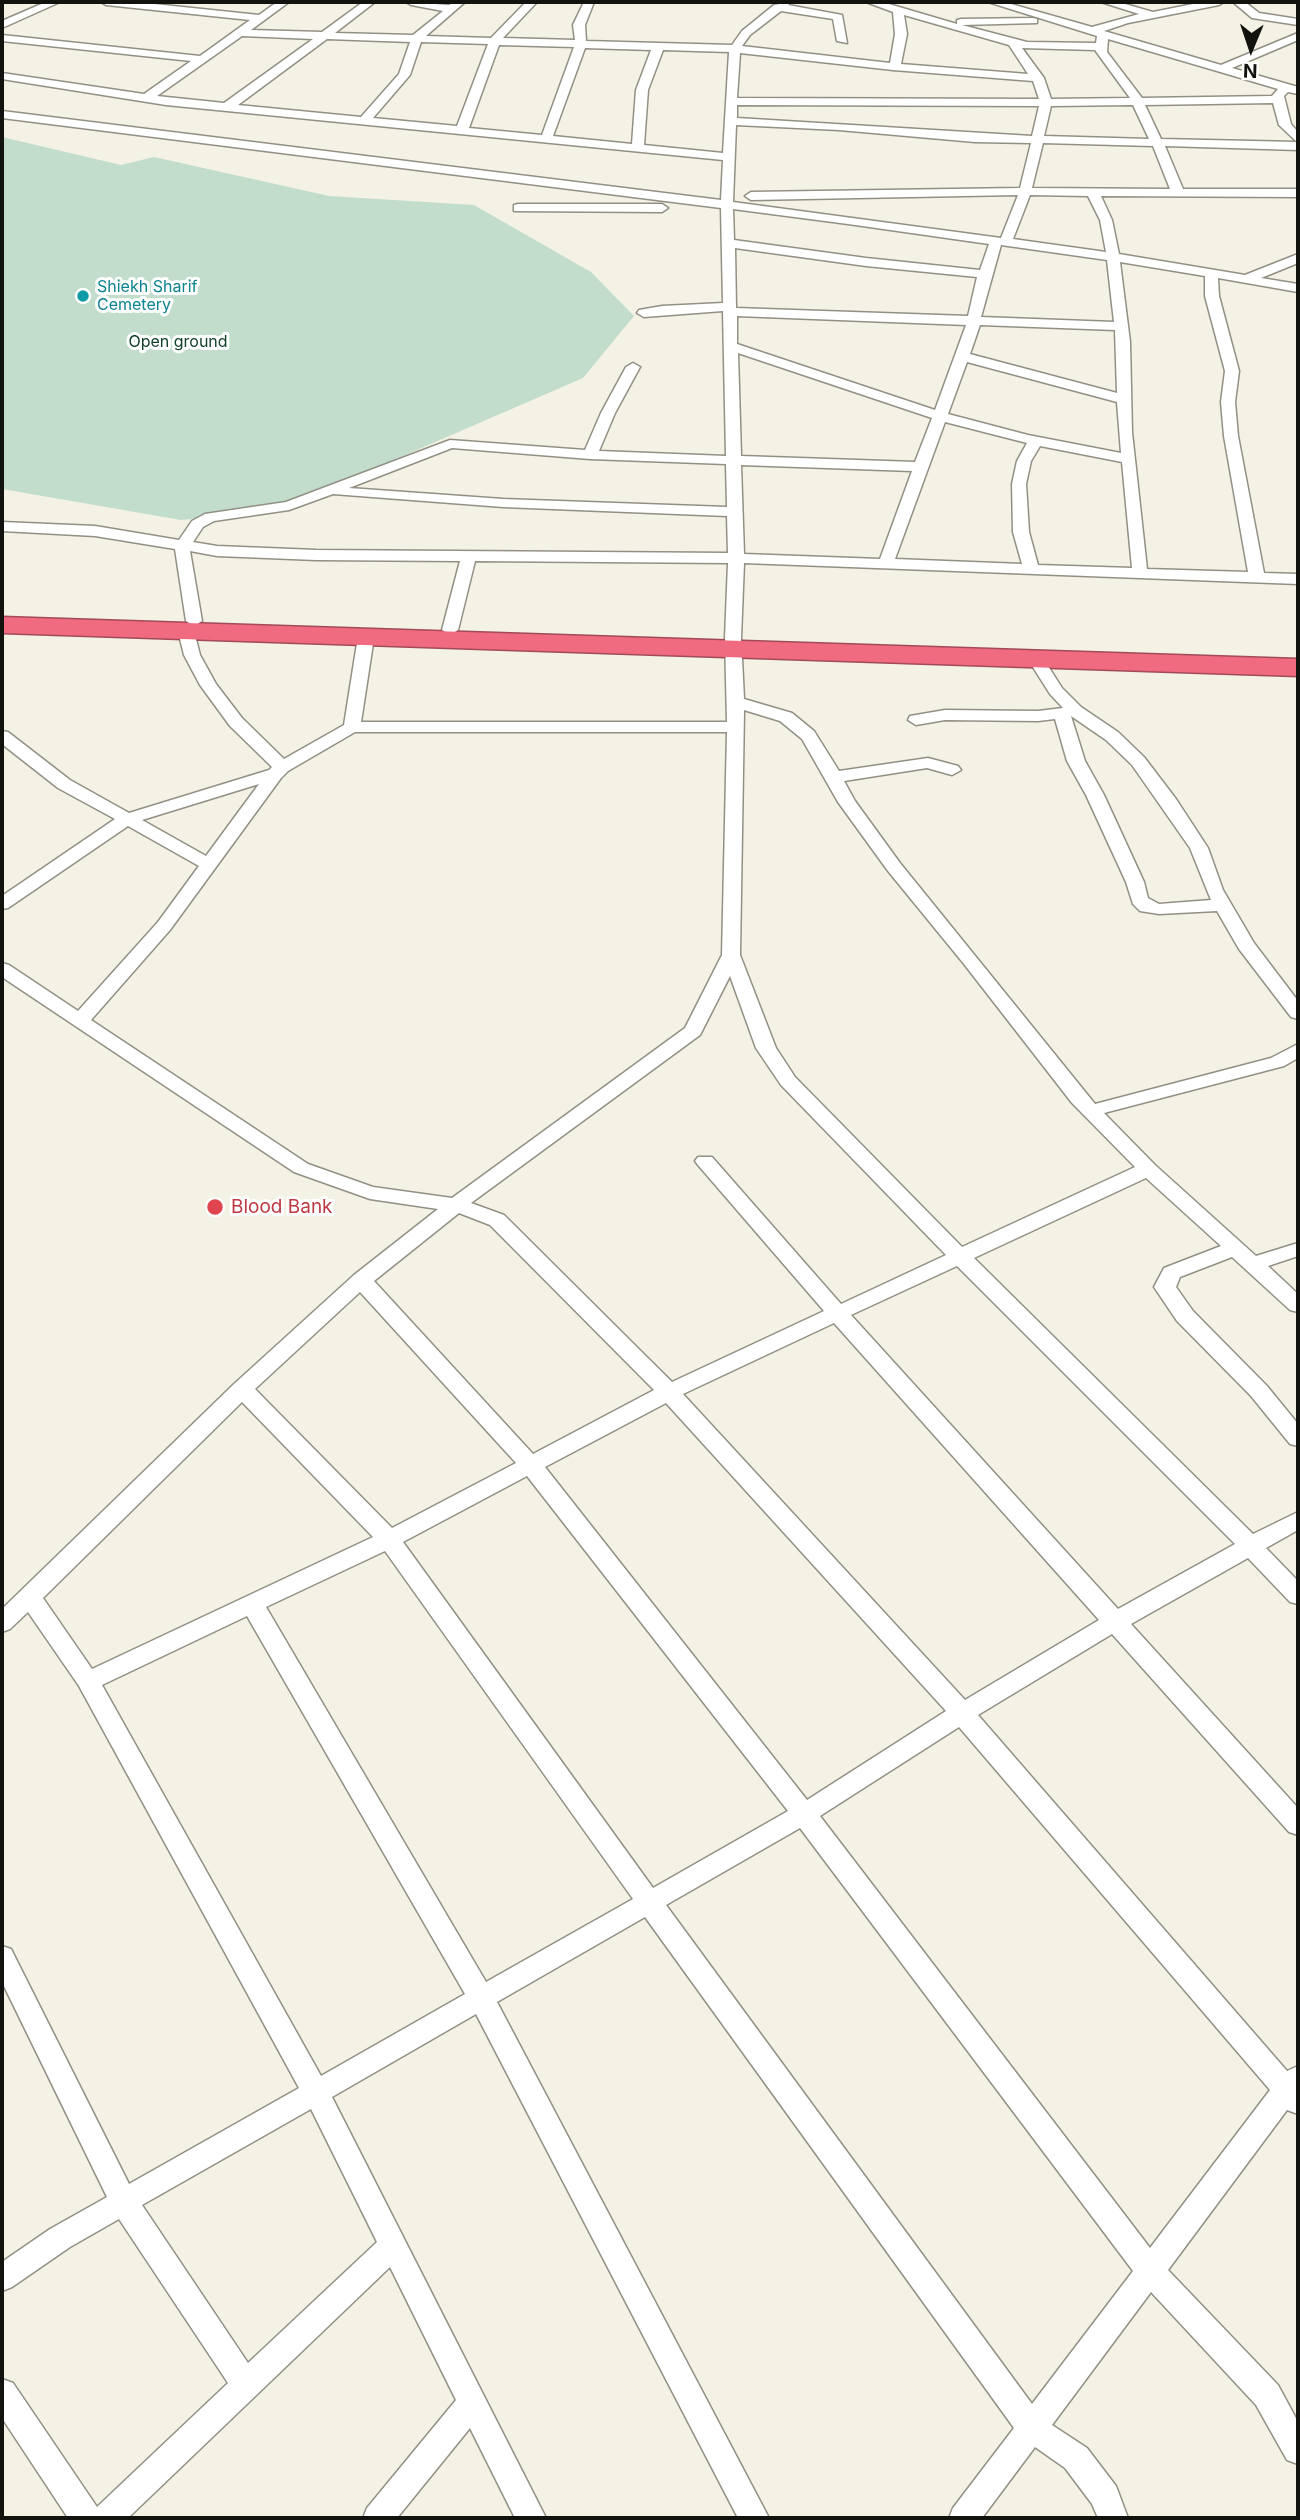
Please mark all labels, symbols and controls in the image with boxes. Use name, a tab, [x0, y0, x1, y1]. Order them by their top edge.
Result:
north arrow	[1216, 14, 1286, 84]
text: N	[1243, 59, 1258, 82]
place label: Shiekh Sharif Cemetery	[97, 277, 197, 315]
marker: Shiekh Sharif Cemetery	[75, 288, 91, 304]
park label: Open ground	[128, 332, 228, 352]
place label: Blood Bank	[231, 1196, 333, 1218]
marker: Blood Bank	[205, 1197, 225, 1217]

